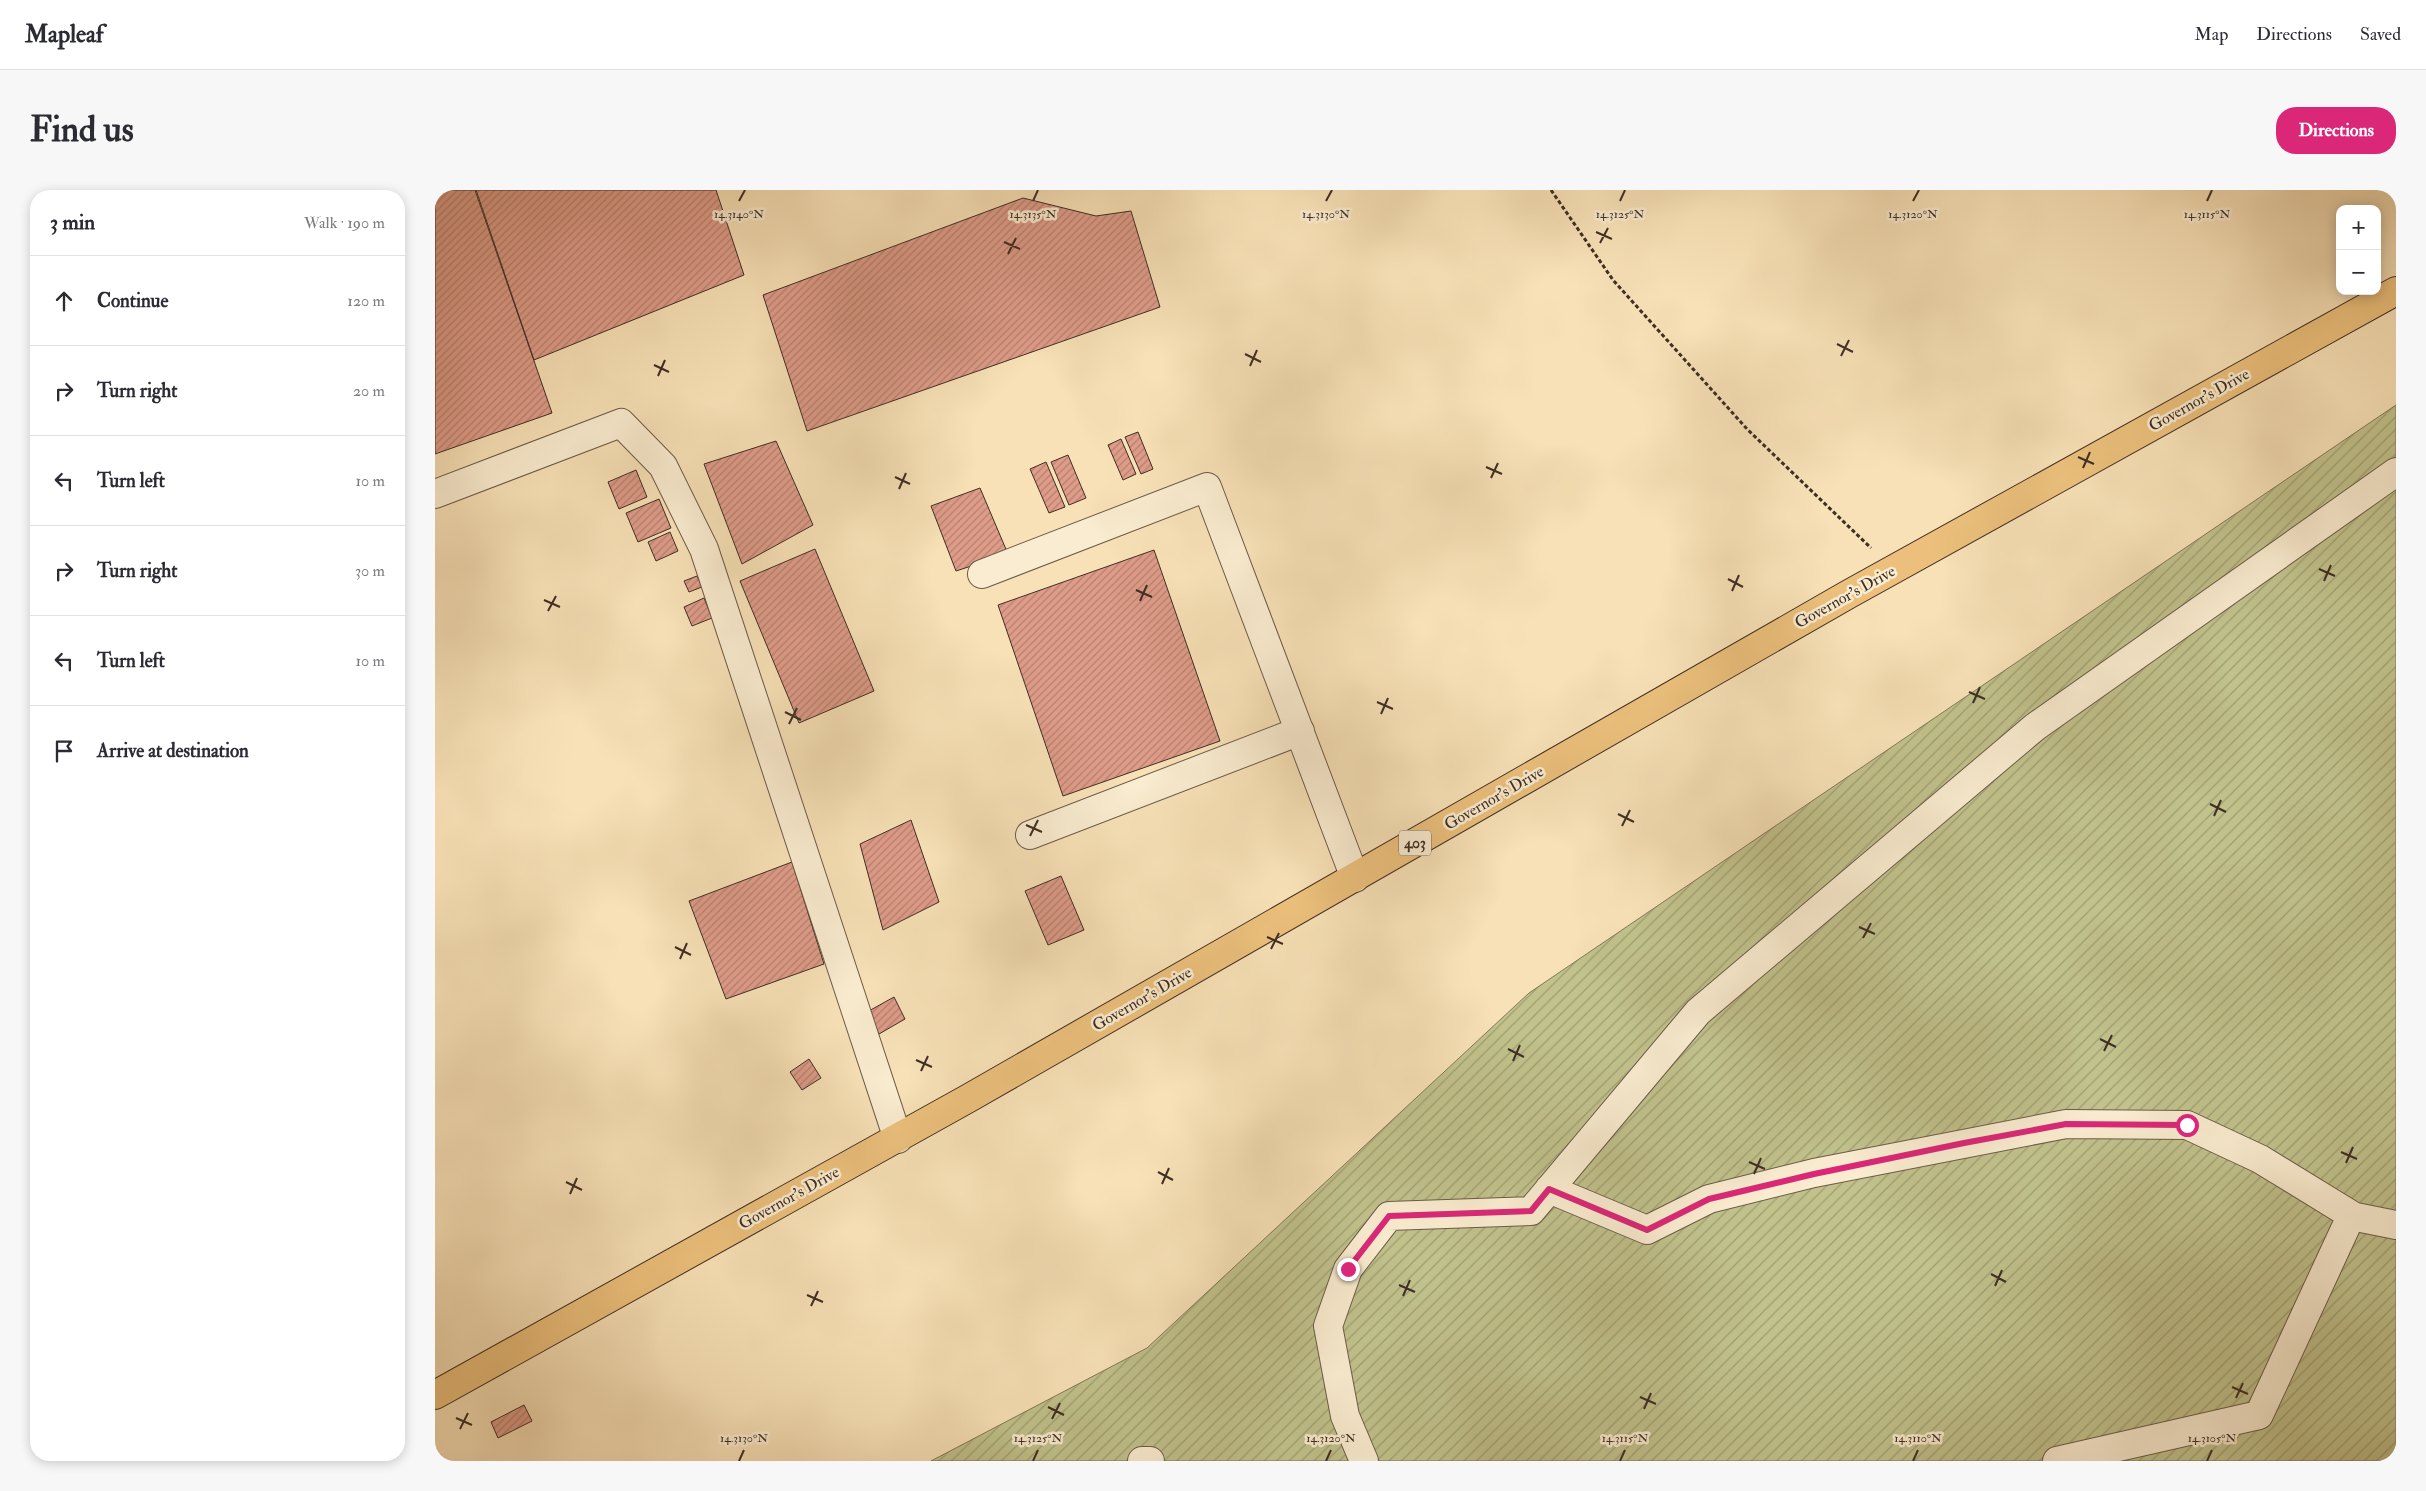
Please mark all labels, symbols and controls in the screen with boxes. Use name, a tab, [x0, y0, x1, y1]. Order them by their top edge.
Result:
text: Mapleaf	[25, 19, 104, 50]
text: Map	[2195, 23, 2228, 46]
text: Directions	[2256, 23, 2332, 46]
text: Saved	[2360, 23, 2401, 46]
button: Directions	[2276, 107, 2396, 154]
text: Find us	[30, 108, 134, 152]
map controls	[2336, 205, 2381, 295]
button: +	[2336, 205, 2381, 250]
text: 14.3140°N	[714, 207, 764, 222]
text: 14.3135°N	[1009, 207, 1057, 222]
text: 14.3130°N	[1302, 207, 1350, 222]
text: 14.3125°N	[1596, 207, 1645, 222]
text: 14.3120°N	[1888, 207, 1938, 222]
text: 14.3115°N	[2184, 207, 2231, 222]
text: 3 min	[50, 209, 95, 236]
text: Walk · 190 m	[304, 213, 385, 233]
button: −	[2336, 250, 2381, 295]
icon: ahead	[50, 287, 78, 315]
text: Continue	[97, 289, 168, 313]
text: 120 m	[347, 291, 385, 311]
street label: Governor's Drive	[2145, 364, 2253, 436]
icon: right	[50, 377, 78, 405]
text: Turn right	[97, 379, 177, 403]
text: 20 m	[353, 381, 385, 401]
icon: left	[50, 467, 78, 495]
text: Turn left	[97, 469, 165, 493]
text: 10 m	[355, 471, 385, 491]
icon: right	[50, 557, 78, 585]
text: Turn right	[97, 559, 177, 583]
text: 30 m	[355, 561, 385, 581]
street label: Governor's Drive	[1791, 561, 1899, 633]
icon: left	[50, 647, 78, 675]
text: Turn left	[97, 649, 165, 673]
text: 10 m	[355, 651, 385, 671]
icon: arrive	[50, 737, 78, 765]
text: Arrive at destination	[97, 739, 249, 763]
street label: Governor's Drive	[1441, 761, 1548, 835]
road number: 403	[1399, 830, 1431, 856]
street label: Governor's Drive	[1089, 962, 1196, 1036]
route start	[2176, 1114, 2199, 1137]
street label: Governor's Drive	[735, 1162, 843, 1234]
route end	[1337, 1258, 1360, 1281]
text: 14.3130°N	[720, 1431, 768, 1446]
text: 14.3125°N	[1014, 1431, 1063, 1446]
text: 14.3120°N	[1306, 1431, 1356, 1446]
text: 14.3115°N	[1602, 1431, 1649, 1446]
text: 14.3110°N	[1894, 1431, 1942, 1446]
text: 14.3105°N	[2188, 1431, 2237, 1446]

